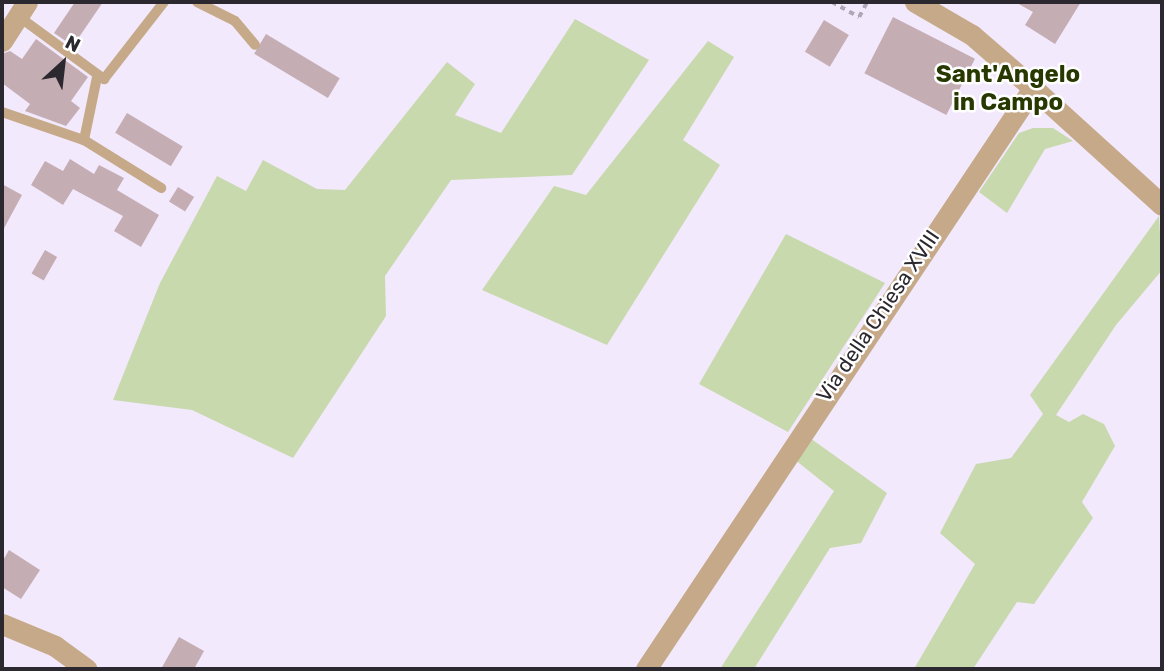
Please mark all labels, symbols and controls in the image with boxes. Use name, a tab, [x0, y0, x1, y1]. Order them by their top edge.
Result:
north arrow	[28, 28, 98, 98]
text: N	[61, 30, 84, 57]
district label: Sant'Angelo in Campo	[936, 61, 1080, 117]
street label: Via della Chiesa XVIII	[811, 225, 945, 407]

